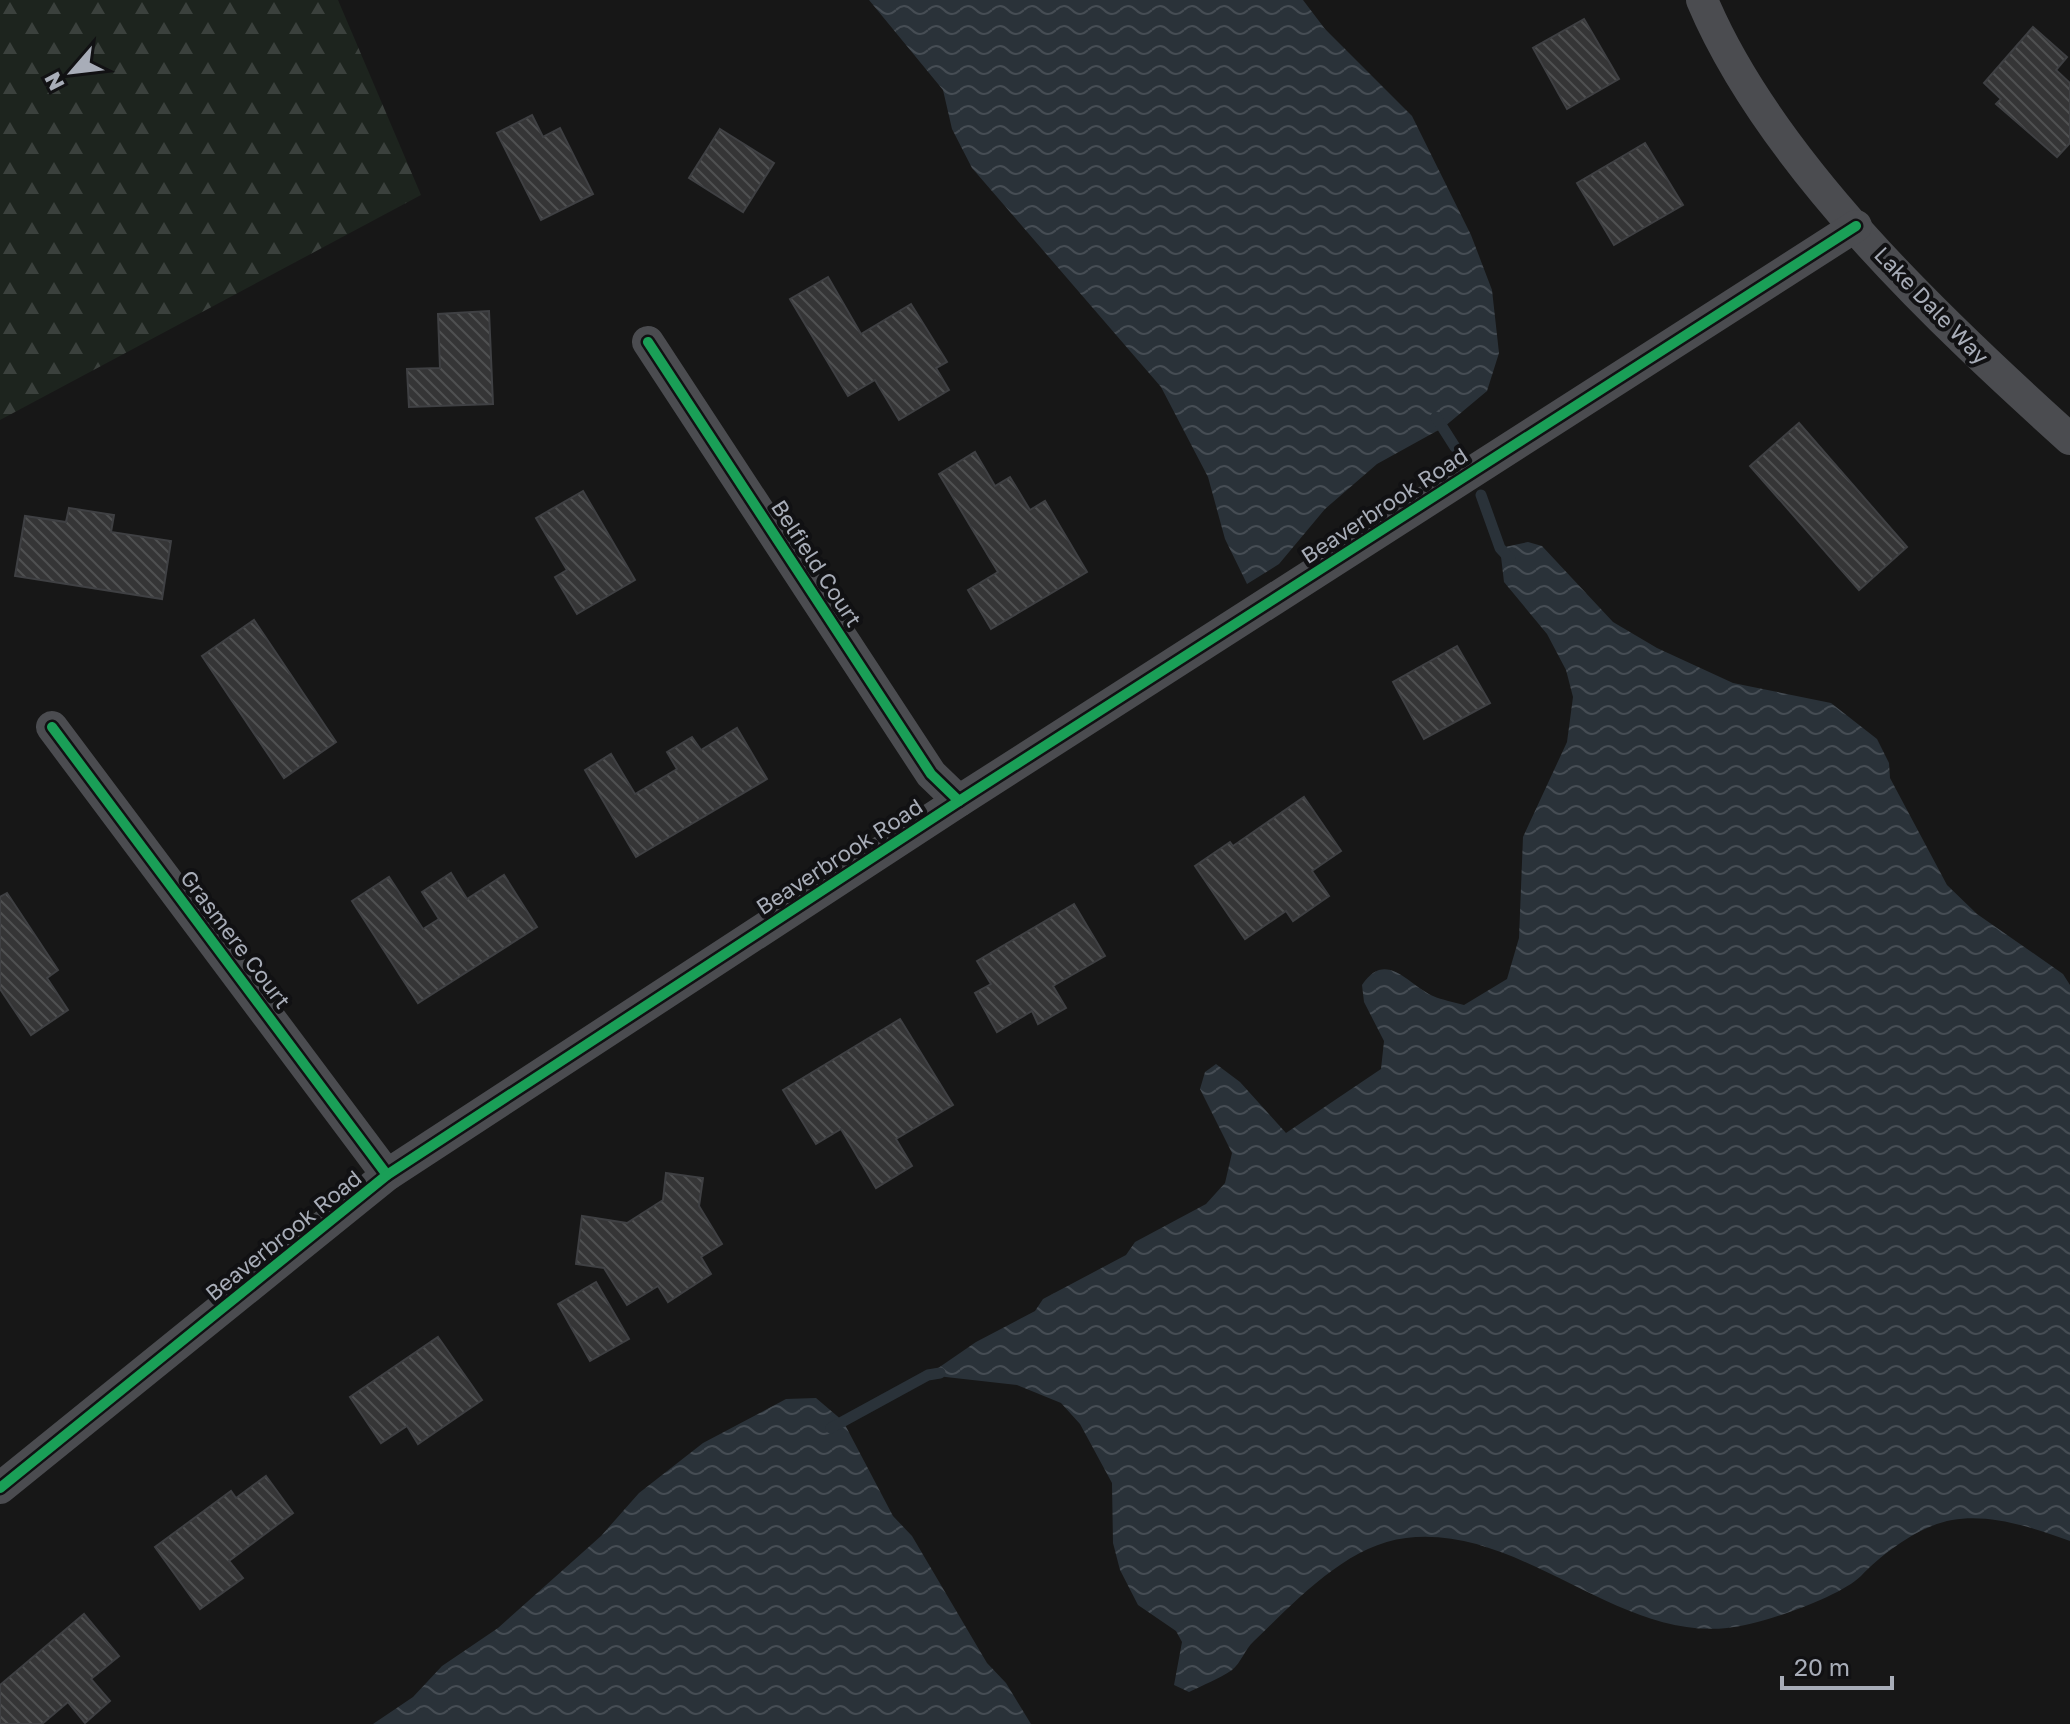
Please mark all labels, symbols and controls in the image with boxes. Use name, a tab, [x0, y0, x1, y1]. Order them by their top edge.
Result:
north arrow	[32, 32, 112, 112]
text: N	[38, 68, 70, 95]
street label: Lake Dale Way	[1869, 241, 1995, 369]
street label: Beaverbrook Road	[1296, 441, 1472, 569]
street label: Belfield Court	[766, 494, 868, 632]
street label: Beaverbrook Road	[751, 792, 927, 920]
street label: Grasmere Court	[175, 865, 297, 1013]
street label: Beaverbrook Road	[200, 1164, 366, 1306]
scale bar	[1782, 1640, 1892, 1690]
text: 20 m	[1794, 1652, 1850, 1681]

